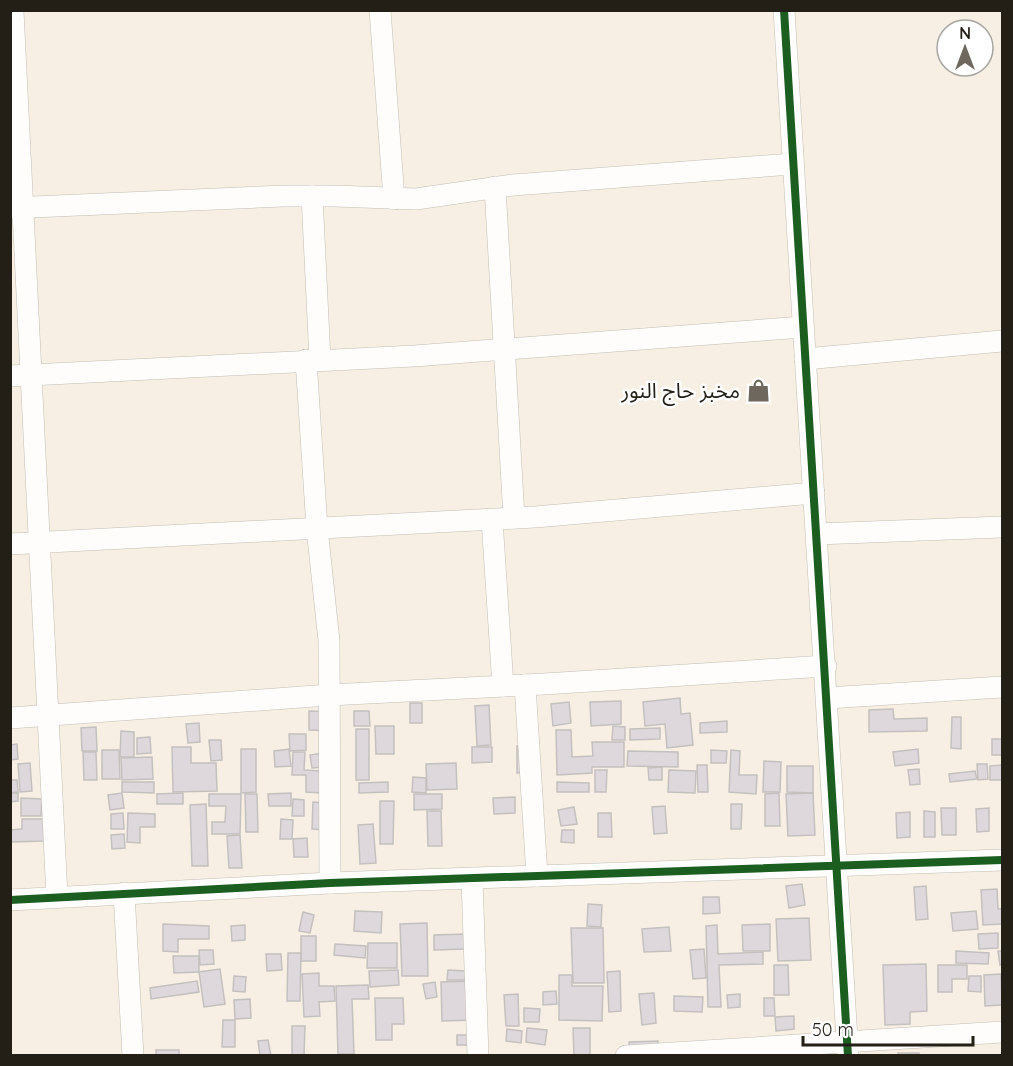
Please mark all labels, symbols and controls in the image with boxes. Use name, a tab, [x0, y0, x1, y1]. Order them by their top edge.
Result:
north arrow	[935, 18, 995, 78]
text: N	[959, 23, 971, 43]
place label: مخبز حاج النور	[620, 377, 740, 406]
shop icon: مخبز حاج النور	[745, 378, 771, 404]
scale bar	[803, 1009, 972, 1047]
text: 50 m	[812, 1018, 854, 1041]

